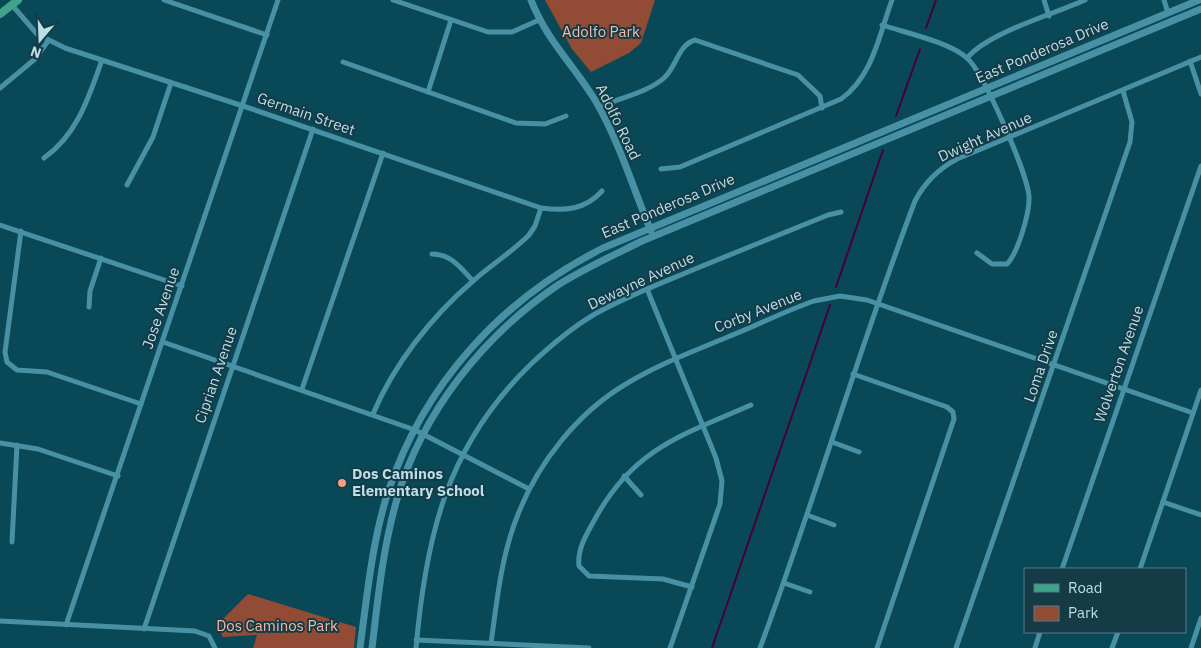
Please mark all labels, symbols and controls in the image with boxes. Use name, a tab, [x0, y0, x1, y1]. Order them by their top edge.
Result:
street label: East Ponderosa Drive	[972, 14, 1111, 87]
north arrow	[15, 15, 65, 65]
park label: Adolfo Park	[562, 22, 640, 41]
text: N	[28, 42, 43, 62]
street label: Adolfo Road	[592, 81, 645, 163]
street label: Germain Street	[255, 88, 358, 139]
street label: Dwight Avenue	[935, 107, 1035, 166]
street label: East Ponderosa Drive	[598, 169, 737, 242]
street label: Dewayne Avenue	[584, 248, 697, 314]
street label: Jose Avenue	[138, 264, 183, 351]
street label: Corby Avenue	[711, 284, 804, 337]
street label: Wolverton Avenue	[1090, 303, 1147, 425]
street label: Ciprian Avenue	[190, 324, 241, 426]
street label: Loma Drive	[1019, 327, 1062, 404]
place label: Dos Caminos Elementary School	[352, 464, 485, 500]
marker: Dos Caminos Elementary School	[336, 477, 348, 489]
legend	[1024, 568, 1186, 633]
text: Road	[1068, 578, 1103, 597]
text: Park	[1068, 603, 1098, 622]
park label: Dos Caminos Park	[216, 616, 338, 635]

